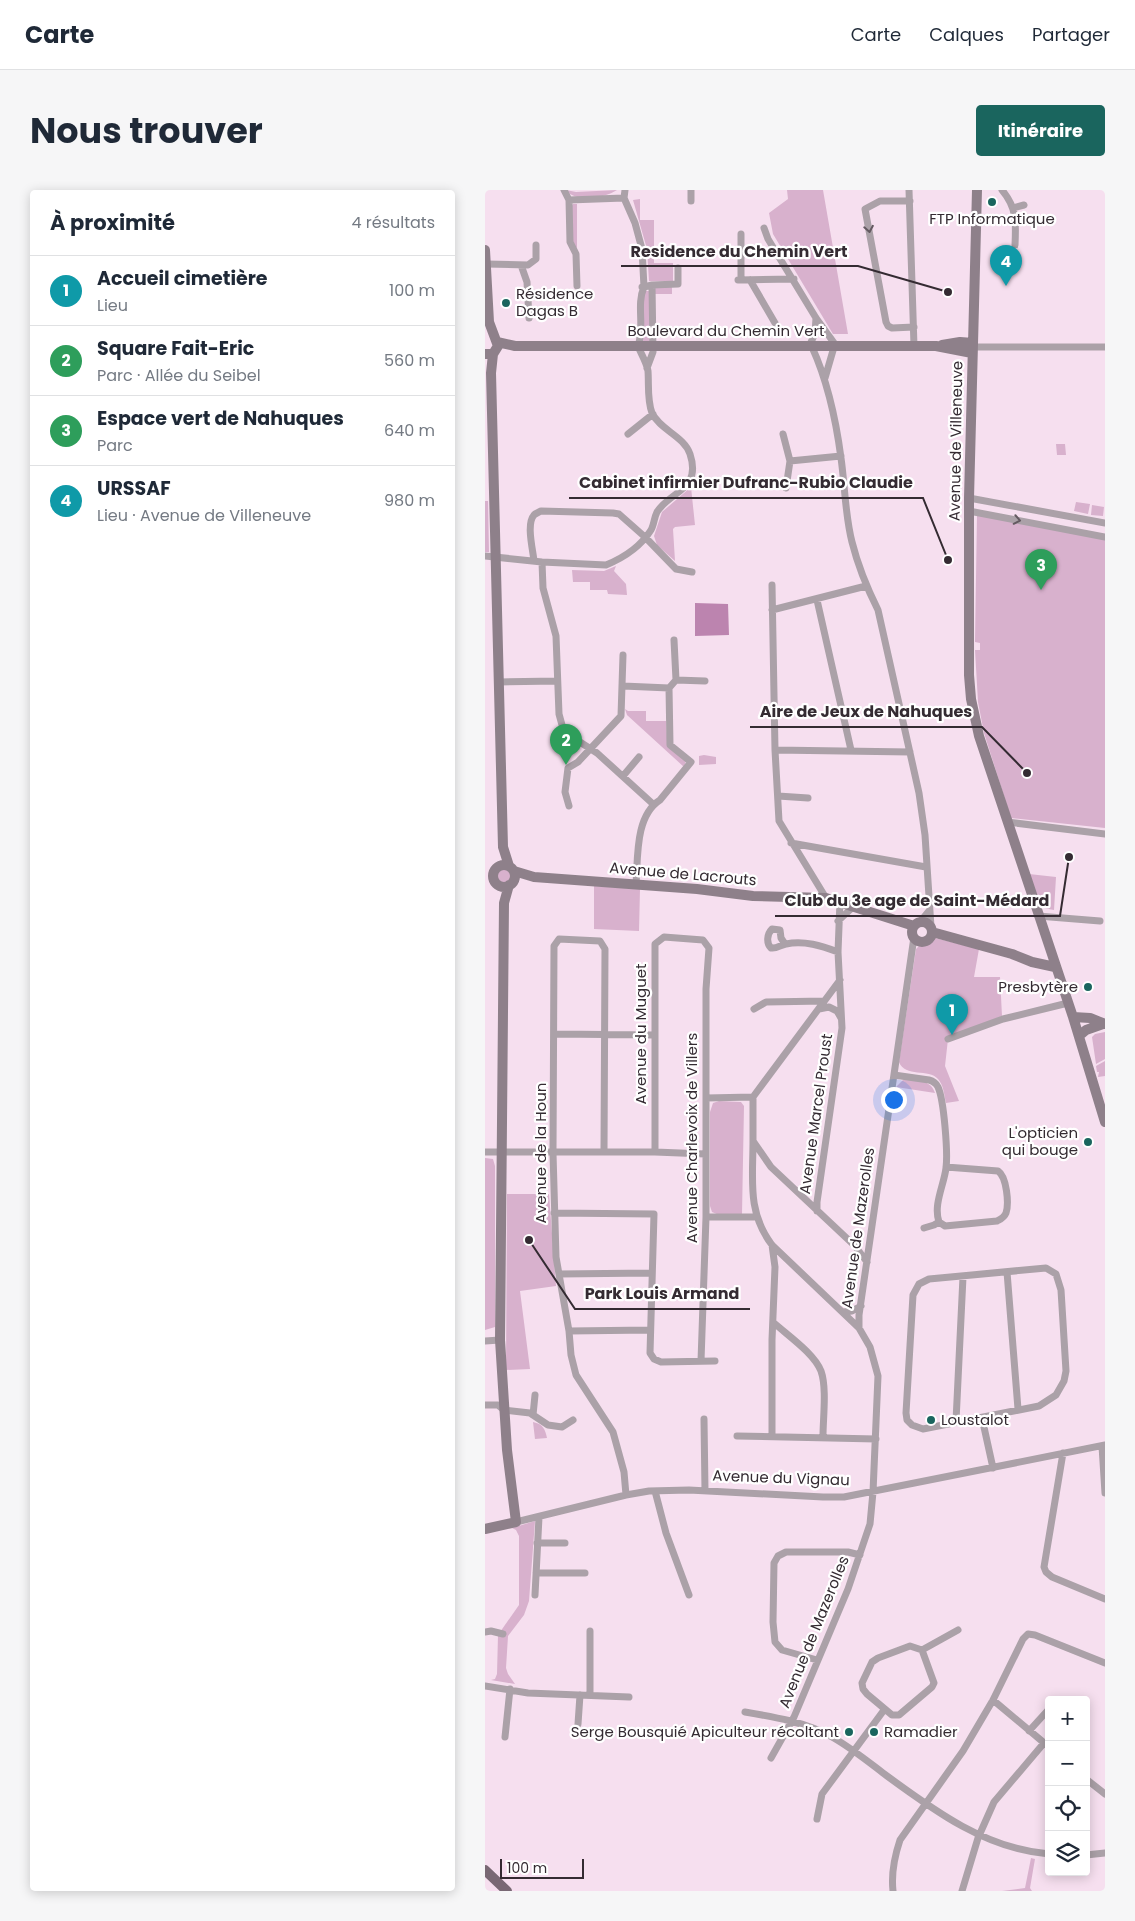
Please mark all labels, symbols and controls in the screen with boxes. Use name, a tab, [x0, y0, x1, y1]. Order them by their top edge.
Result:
text: Carte	[25, 18, 94, 51]
text: Carte	[851, 22, 901, 47]
text: Calques	[929, 22, 1004, 47]
text: Partager	[1032, 22, 1110, 47]
button: Itinéraire	[976, 105, 1105, 156]
text: Nous trouver	[30, 106, 263, 155]
marker: FTP Informatique	[986, 196, 998, 208]
text: À proximité	[50, 208, 175, 237]
place label: FTP Informatique	[929, 208, 1055, 229]
text: 4 résultats	[351, 211, 435, 234]
one-way arrow	[863, 224, 873, 233]
callout: Residence du Chemin Vert	[621, 235, 858, 266]
text: Residence du Chemin Vert	[631, 240, 847, 263]
pin: 4	[990, 245, 1022, 286]
text: Accueil cimetière	[97, 265, 268, 292]
text: 1	[63, 279, 69, 302]
text: 100 m	[389, 279, 435, 302]
place label: Résidence Dagas B	[516, 283, 593, 321]
text: Lieu	[97, 294, 128, 317]
marker: Résidence Dagas B	[500, 297, 512, 309]
street label: Boulevard du Chemin Vert	[627, 320, 825, 341]
text: Square Fait-Eric	[97, 335, 254, 362]
text: 2	[61, 349, 71, 372]
text: 560 m	[384, 349, 435, 372]
street label: Avenue de Villeneuve	[944, 361, 967, 521]
text: Parc · Allée du Seibel	[97, 364, 261, 387]
text: Espace vert de Nahuques	[97, 405, 344, 432]
text: 3	[61, 419, 71, 442]
text: 640 m	[384, 419, 435, 442]
text: Parc	[97, 434, 133, 457]
callout: Cabinet infirmier Dufranc-Rubio Claudie	[569, 467, 923, 498]
text: Cabinet infirmier Dufranc-Rubio Claudie	[579, 471, 913, 494]
text: URSSAF	[97, 475, 171, 502]
text: 4	[61, 489, 71, 512]
text: 980 m	[384, 489, 435, 512]
text: Lieu · Avenue de Villeneuve	[97, 504, 311, 527]
one-way arrow	[1013, 514, 1022, 525]
pin: 3	[1025, 549, 1057, 590]
callout: Aire de Jeux de Nahuques	[750, 696, 982, 727]
text: Aire de Jeux de Nahuques	[760, 700, 972, 723]
pin: 2	[550, 724, 582, 765]
street label: Avenue de Lacrouts	[609, 857, 758, 890]
callout: Club du 3e age de Saint-Médard	[775, 885, 1060, 916]
text: Club du 3e age de Saint-Médard	[785, 889, 1049, 912]
street label: Avenue du Muguet	[630, 963, 651, 1105]
place label: Presbytère	[998, 976, 1078, 997]
marker: Presbytère	[1082, 981, 1094, 993]
pin: 1	[936, 994, 968, 1035]
street label: Avenue Marcel Proust	[794, 1032, 837, 1196]
street label: Avenue Charlevoix de Villers	[681, 1033, 702, 1243]
street label: Avenue de la Houn	[530, 1083, 551, 1223]
your location	[881, 1087, 907, 1113]
place label: L'opticien qui bouge	[1002, 1122, 1078, 1160]
marker: L'opticien qui bouge	[1082, 1136, 1094, 1148]
street label: Avenue de Mazerolles	[836, 1146, 879, 1310]
callout: Park Louis Armand	[575, 1278, 750, 1309]
text: Park Louis Armand	[585, 1282, 739, 1305]
place label: Loustalot	[941, 1409, 1009, 1430]
marker: Loustalot	[925, 1414, 937, 1426]
street label: Avenue du Vignau	[712, 1465, 850, 1490]
street label: Avenue de Mazerolles	[773, 1552, 854, 1711]
map controls	[1045, 1696, 1090, 1876]
button: +	[1045, 1696, 1090, 1741]
place label: Serge Bousquié Apiculteur récoltant	[571, 1721, 839, 1742]
place label: Ramadier	[884, 1721, 958, 1742]
marker: Serge Bousquié Apiculteur récoltant	[843, 1726, 855, 1738]
marker: Ramadier	[868, 1726, 880, 1738]
button: −	[1045, 1741, 1090, 1786]
button: locate	[1045, 1786, 1090, 1831]
button: layers	[1045, 1831, 1090, 1876]
scale bar	[500, 1856, 584, 1879]
text: 100 m	[507, 1858, 547, 1878]

